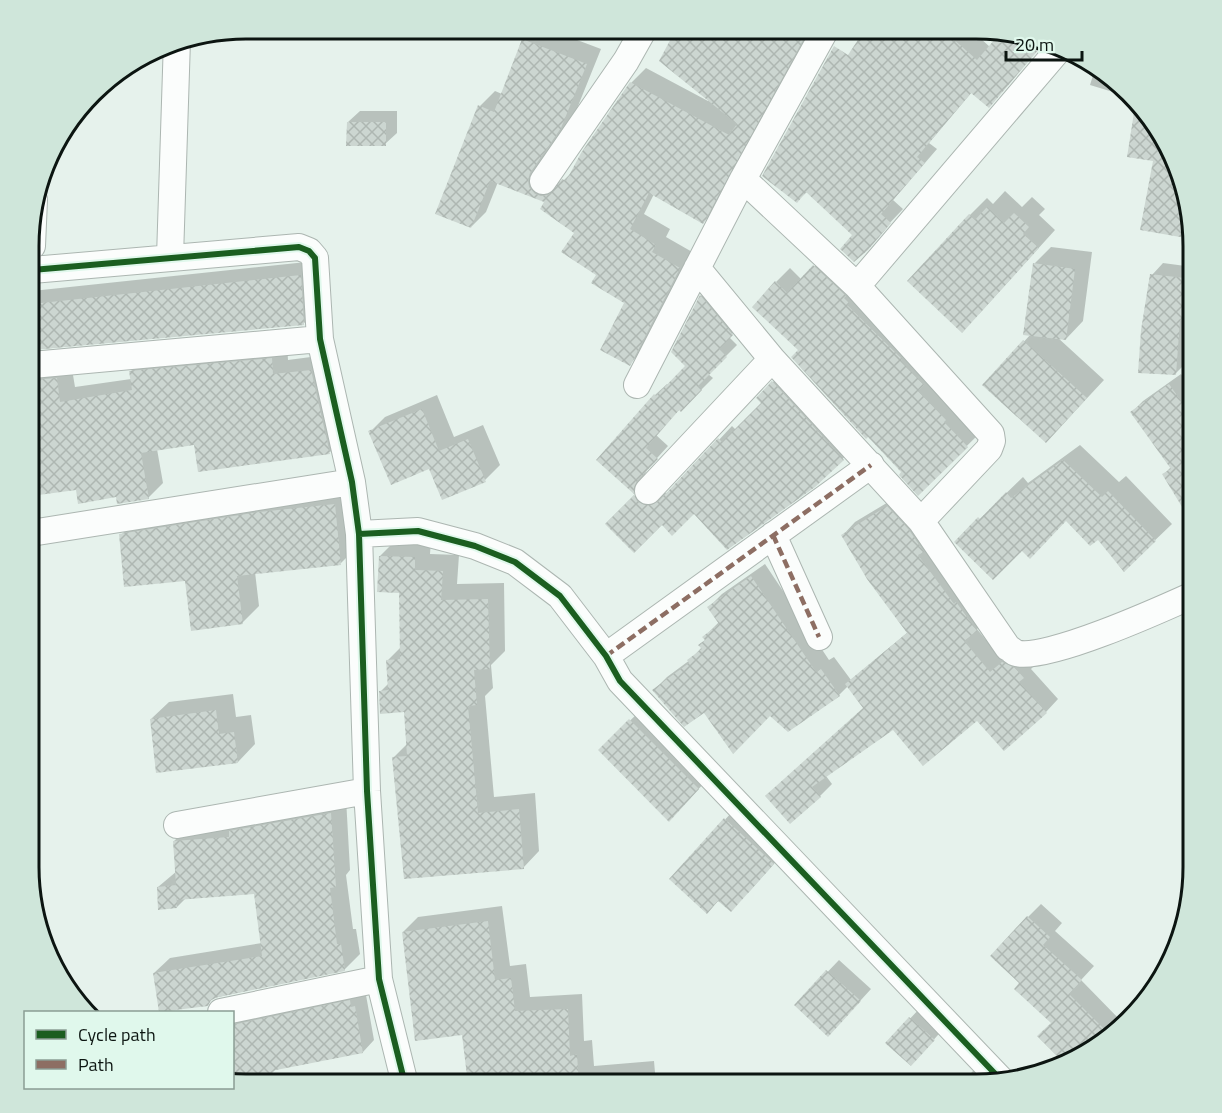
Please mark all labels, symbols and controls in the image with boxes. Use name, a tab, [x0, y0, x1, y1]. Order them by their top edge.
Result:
scale bar	[1006, 24, 1082, 62]
text: 20 m	[1015, 31, 1054, 58]
legend	[24, 1011, 234, 1089]
text: Cycle path	[78, 1021, 156, 1048]
text: Path	[78, 1051, 114, 1078]

